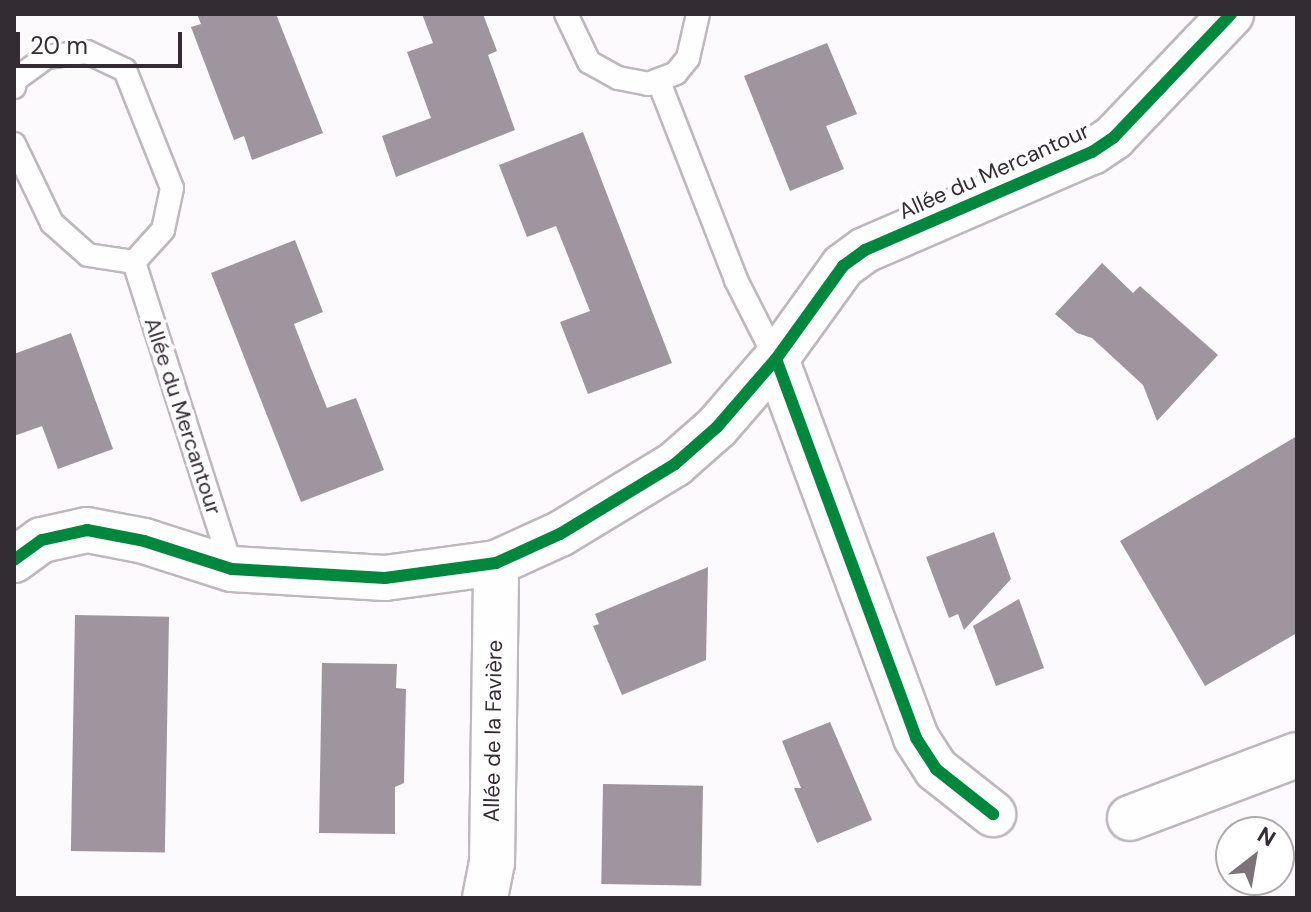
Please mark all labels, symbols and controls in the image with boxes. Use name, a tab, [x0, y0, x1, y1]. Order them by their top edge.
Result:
scale bar	[20, 16, 186, 66]
text: 20 m	[30, 30, 88, 61]
street label: Allée du Mercantour	[895, 117, 1093, 225]
street label: Allée du Mercantour	[139, 314, 227, 518]
street label: Allée de la Favière	[478, 640, 508, 822]
north arrow	[1215, 816, 1295, 896]
text: N	[1252, 820, 1281, 853]

